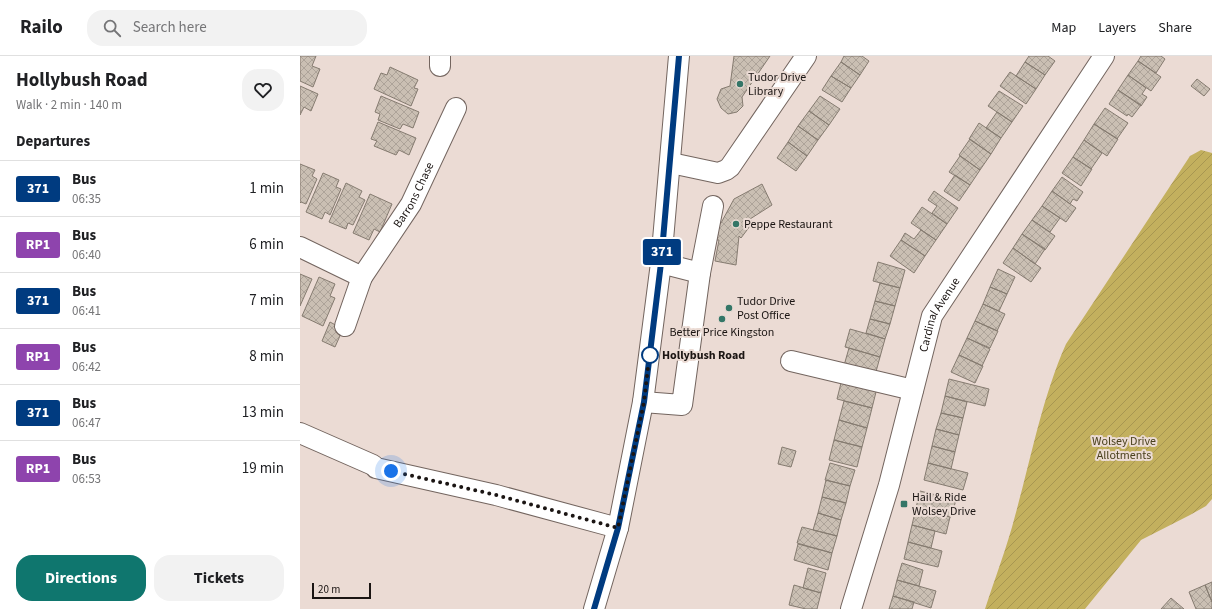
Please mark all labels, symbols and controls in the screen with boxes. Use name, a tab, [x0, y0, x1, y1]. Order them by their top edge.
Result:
search box	[87, 10, 367, 46]
text: Railo	[20, 14, 63, 41]
icon: search	[101, 17, 123, 39]
text: Search here	[133, 17, 207, 38]
text: Map	[1051, 18, 1076, 38]
text: Layers	[1098, 18, 1136, 38]
text: Share	[1158, 18, 1192, 38]
text: Hollybush Road	[16, 67, 148, 94]
button: heart	[242, 69, 284, 111]
place label: Tudor Drive Library	[748, 69, 806, 100]
marker: Tudor Drive Library	[735, 79, 745, 89]
text: Walk · 2 min · 140 m	[16, 96, 122, 114]
text: Departures	[16, 131, 90, 152]
street label: Barrons Chase	[389, 159, 438, 231]
text: Bus	[72, 169, 96, 190]
text: 1 min	[249, 178, 284, 199]
text: 371	[27, 179, 49, 199]
text: 06:35	[72, 190, 101, 208]
place label: Peppe Restaurant	[744, 216, 833, 233]
marker: Peppe Restaurant	[731, 219, 741, 229]
text: Bus	[72, 225, 96, 246]
text: 6 min	[249, 234, 284, 255]
text: RP1	[26, 235, 50, 255]
line badge: 371	[639, 239, 685, 265]
text: 371	[651, 242, 673, 262]
text: 06:40	[72, 246, 101, 264]
street label: Cardinal Avenue	[915, 274, 964, 354]
text: Bus	[72, 281, 96, 302]
text: 7 min	[249, 290, 284, 311]
text: 371	[27, 291, 49, 311]
place label: Tudor Drive Post Office	[737, 293, 795, 324]
text: 06:41	[72, 302, 101, 320]
marker: Tudor Drive Post Office	[724, 303, 734, 313]
marker: Better Price Kingston	[717, 314, 727, 324]
place label: Better Price Kingston	[670, 324, 774, 341]
text: Bus	[72, 337, 96, 358]
text: 8 min	[249, 346, 284, 367]
marker: Hollybush Road	[641, 346, 659, 364]
text: RP1	[26, 347, 50, 367]
place label: Hollybush Road	[662, 347, 745, 364]
text: 06:42	[72, 358, 101, 376]
text: Bus	[72, 393, 96, 414]
text: 13 min	[242, 402, 284, 423]
text: 371	[27, 403, 49, 423]
text: 06:47	[72, 414, 101, 432]
park label: Wolsey Drive Allotments	[1092, 433, 1156, 464]
text: Bus	[72, 449, 96, 470]
text: 19 min	[242, 458, 284, 479]
text: RP1	[26, 459, 50, 479]
your location	[381, 461, 401, 481]
text: 06:53	[72, 470, 101, 488]
place label: Hail & Ride Wolsey Drive	[912, 489, 976, 520]
marker: Hail & Ride Wolsey Drive	[899, 499, 909, 509]
button: Directions	[16, 555, 146, 601]
button: Tickets	[154, 555, 284, 601]
scale bar	[312, 581, 371, 600]
text: 20 m	[318, 582, 340, 597]

